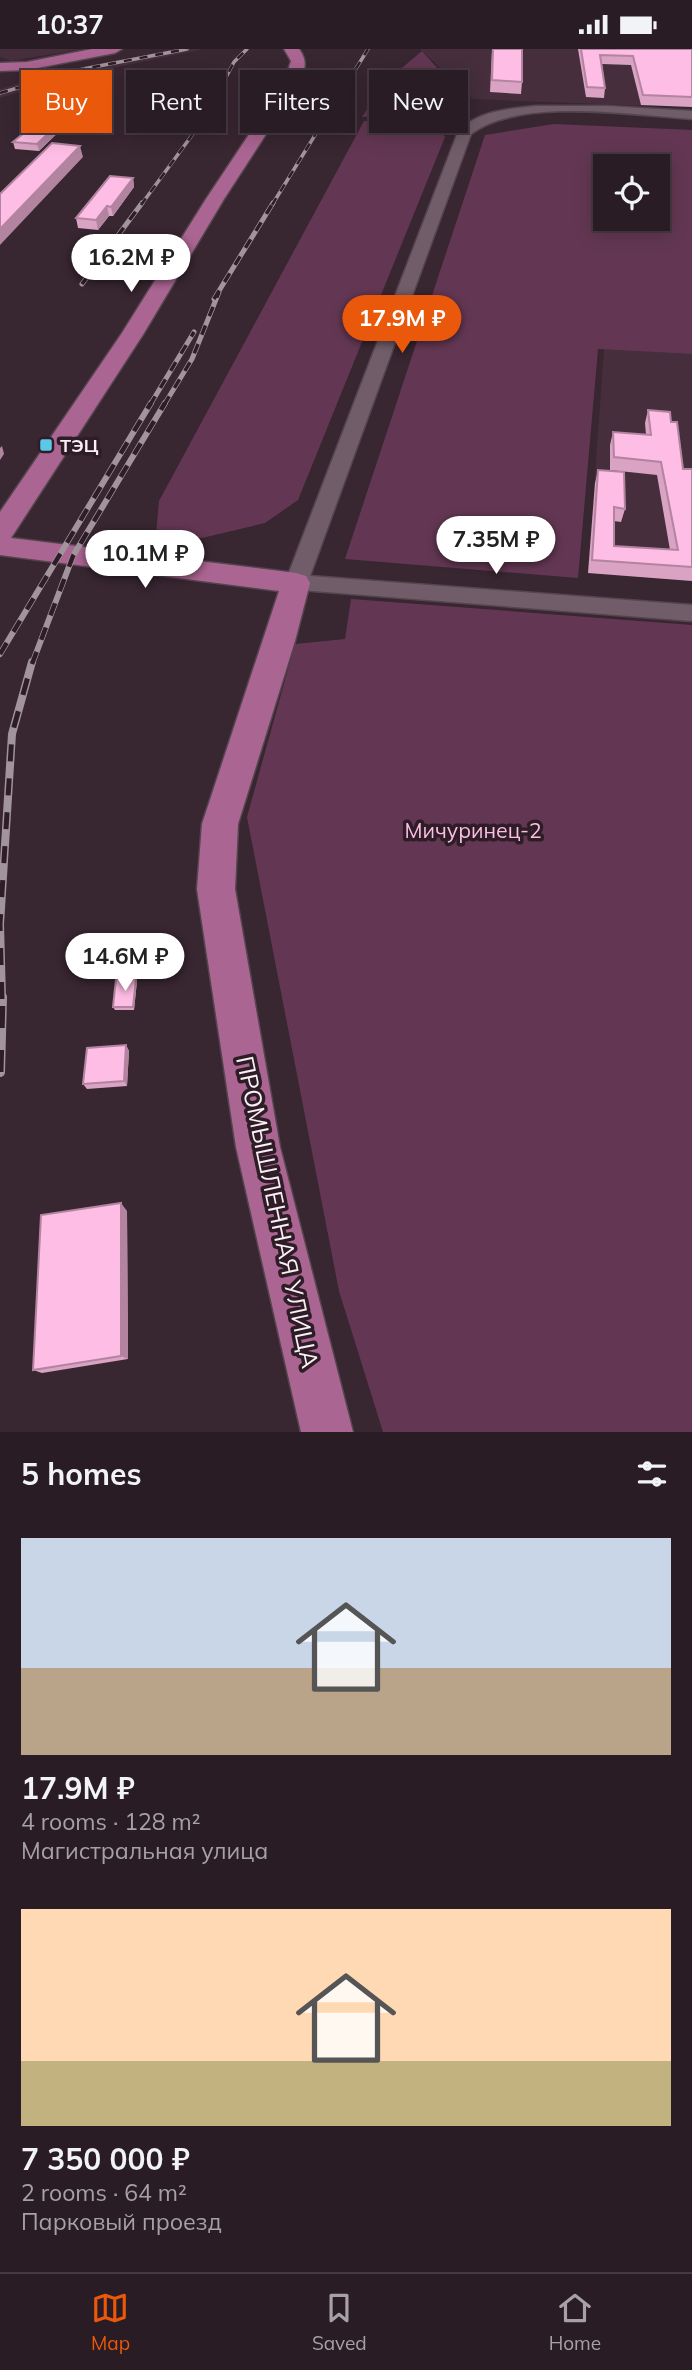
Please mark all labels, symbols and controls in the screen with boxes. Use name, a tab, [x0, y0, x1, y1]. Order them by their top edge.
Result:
text: 10:37	[35, 8, 104, 41]
chip: Buy	[21, 70, 112, 133]
chip: Rent	[126, 70, 226, 133]
chip: Filters	[240, 70, 355, 133]
chip: New	[369, 70, 468, 133]
map controls	[593, 154, 670, 231]
button: locate	[593, 154, 670, 231]
pin: 16.2M ₽	[66, 235, 196, 294]
text: 16.2M ₽	[87, 242, 175, 271]
pin: 17.9M ₽	[337, 295, 467, 355]
text: 17.9M ₽	[358, 303, 446, 332]
place label: ТЭЦ	[60, 434, 99, 457]
marker: ТЭЦ	[38, 437, 54, 453]
pin: 7.35M ₽	[431, 517, 561, 576]
text: 7.35M ₽	[452, 524, 540, 553]
pin: 10.1M ₽	[80, 531, 210, 590]
text: 10.1M ₽	[101, 538, 189, 567]
park label: Мичуринец-2	[405, 817, 541, 843]
pin: 14.6M ₽	[60, 933, 190, 993]
text: 14.6M ₽	[81, 941, 169, 970]
street label: ПРОМЫШЛЕННАЯ УЛИЦА	[230, 1053, 326, 1371]
text: 5 homes	[21, 1455, 142, 1493]
icon: filters	[633, 1455, 671, 1493]
icon: home	[283, 1584, 409, 1710]
text: 17.9M ₽	[21, 1769, 135, 1807]
text: 4 rooms · 128 m²	[21, 1807, 201, 1836]
text: Магистральная улица	[21, 1836, 268, 1865]
icon: home	[283, 1955, 409, 2081]
text: 7 350 000 ₽	[21, 2140, 190, 2178]
text: 2 rooms · 64 m²	[21, 2178, 187, 2207]
text: Парковый проезд	[21, 2207, 222, 2236]
tab: Map	[91, 2289, 130, 2355]
tab: Saved	[312, 2289, 367, 2355]
tab: Home	[549, 2289, 601, 2355]

